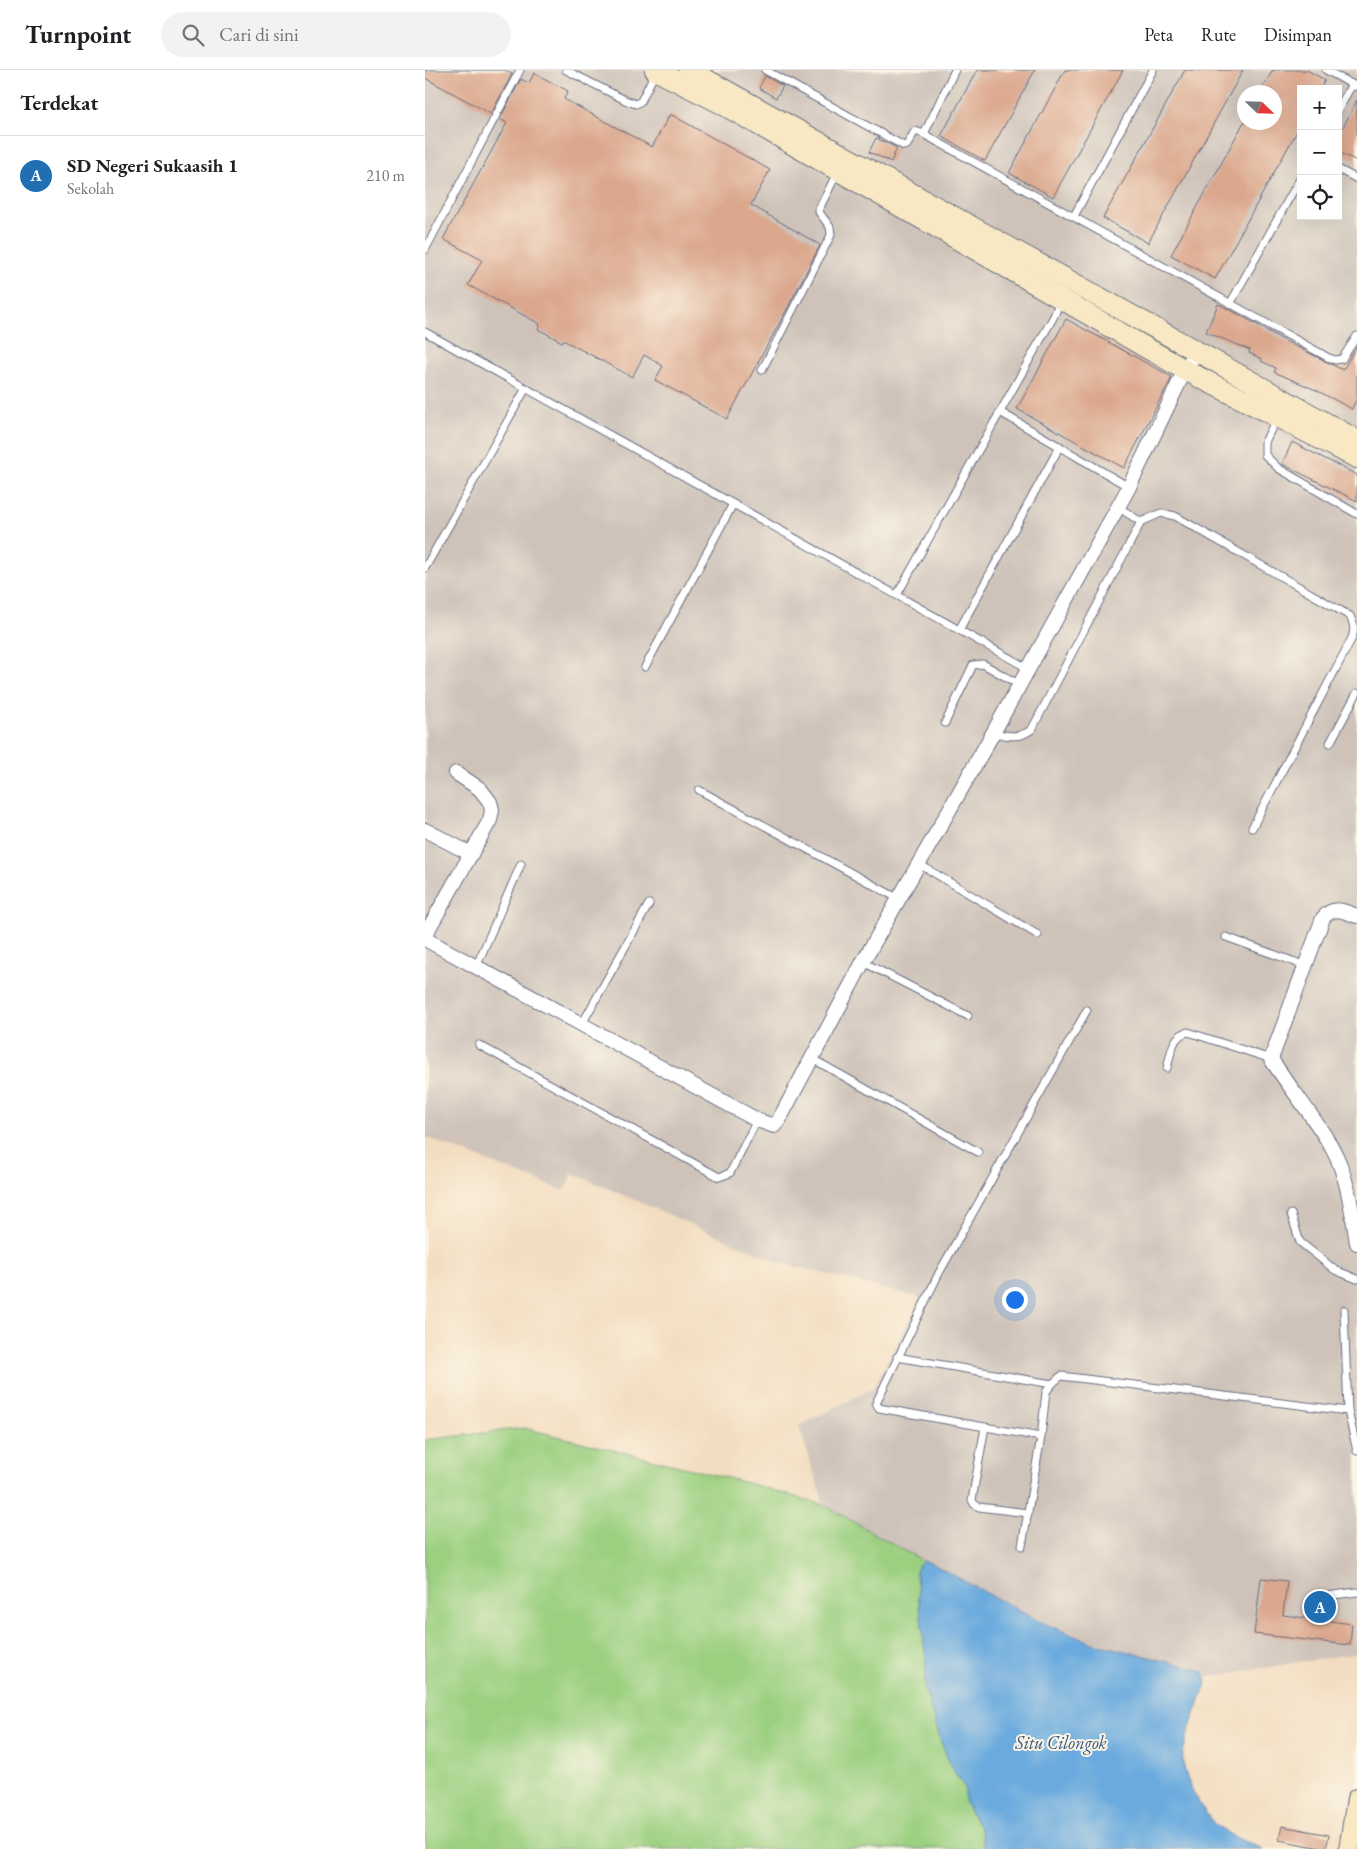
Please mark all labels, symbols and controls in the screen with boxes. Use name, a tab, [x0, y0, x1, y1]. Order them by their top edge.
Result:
search box	[161, 12, 511, 57]
text: Turnpoint	[25, 19, 131, 50]
icon: search	[179, 21, 207, 49]
text: Cari di sini	[219, 22, 299, 47]
text: Peta	[1144, 23, 1173, 46]
text: Rute	[1201, 23, 1236, 46]
text: Disimpan	[1264, 23, 1332, 46]
north arrow	[1237, 85, 1282, 130]
map controls	[1297, 85, 1342, 220]
button: +	[1297, 85, 1342, 130]
text: Terdekat	[20, 89, 98, 116]
button: −	[1297, 130, 1342, 175]
text: SD Negeri Sukaasih 1	[67, 153, 238, 178]
text: A	[30, 165, 42, 186]
text: 210 m	[366, 165, 405, 186]
button: locate	[1297, 175, 1342, 220]
text: Sekolah	[67, 178, 114, 199]
your location	[1002, 1287, 1028, 1313]
pin: A	[1304, 1588, 1336, 1626]
water label: Situ Cilongok	[1014, 1731, 1107, 1755]

